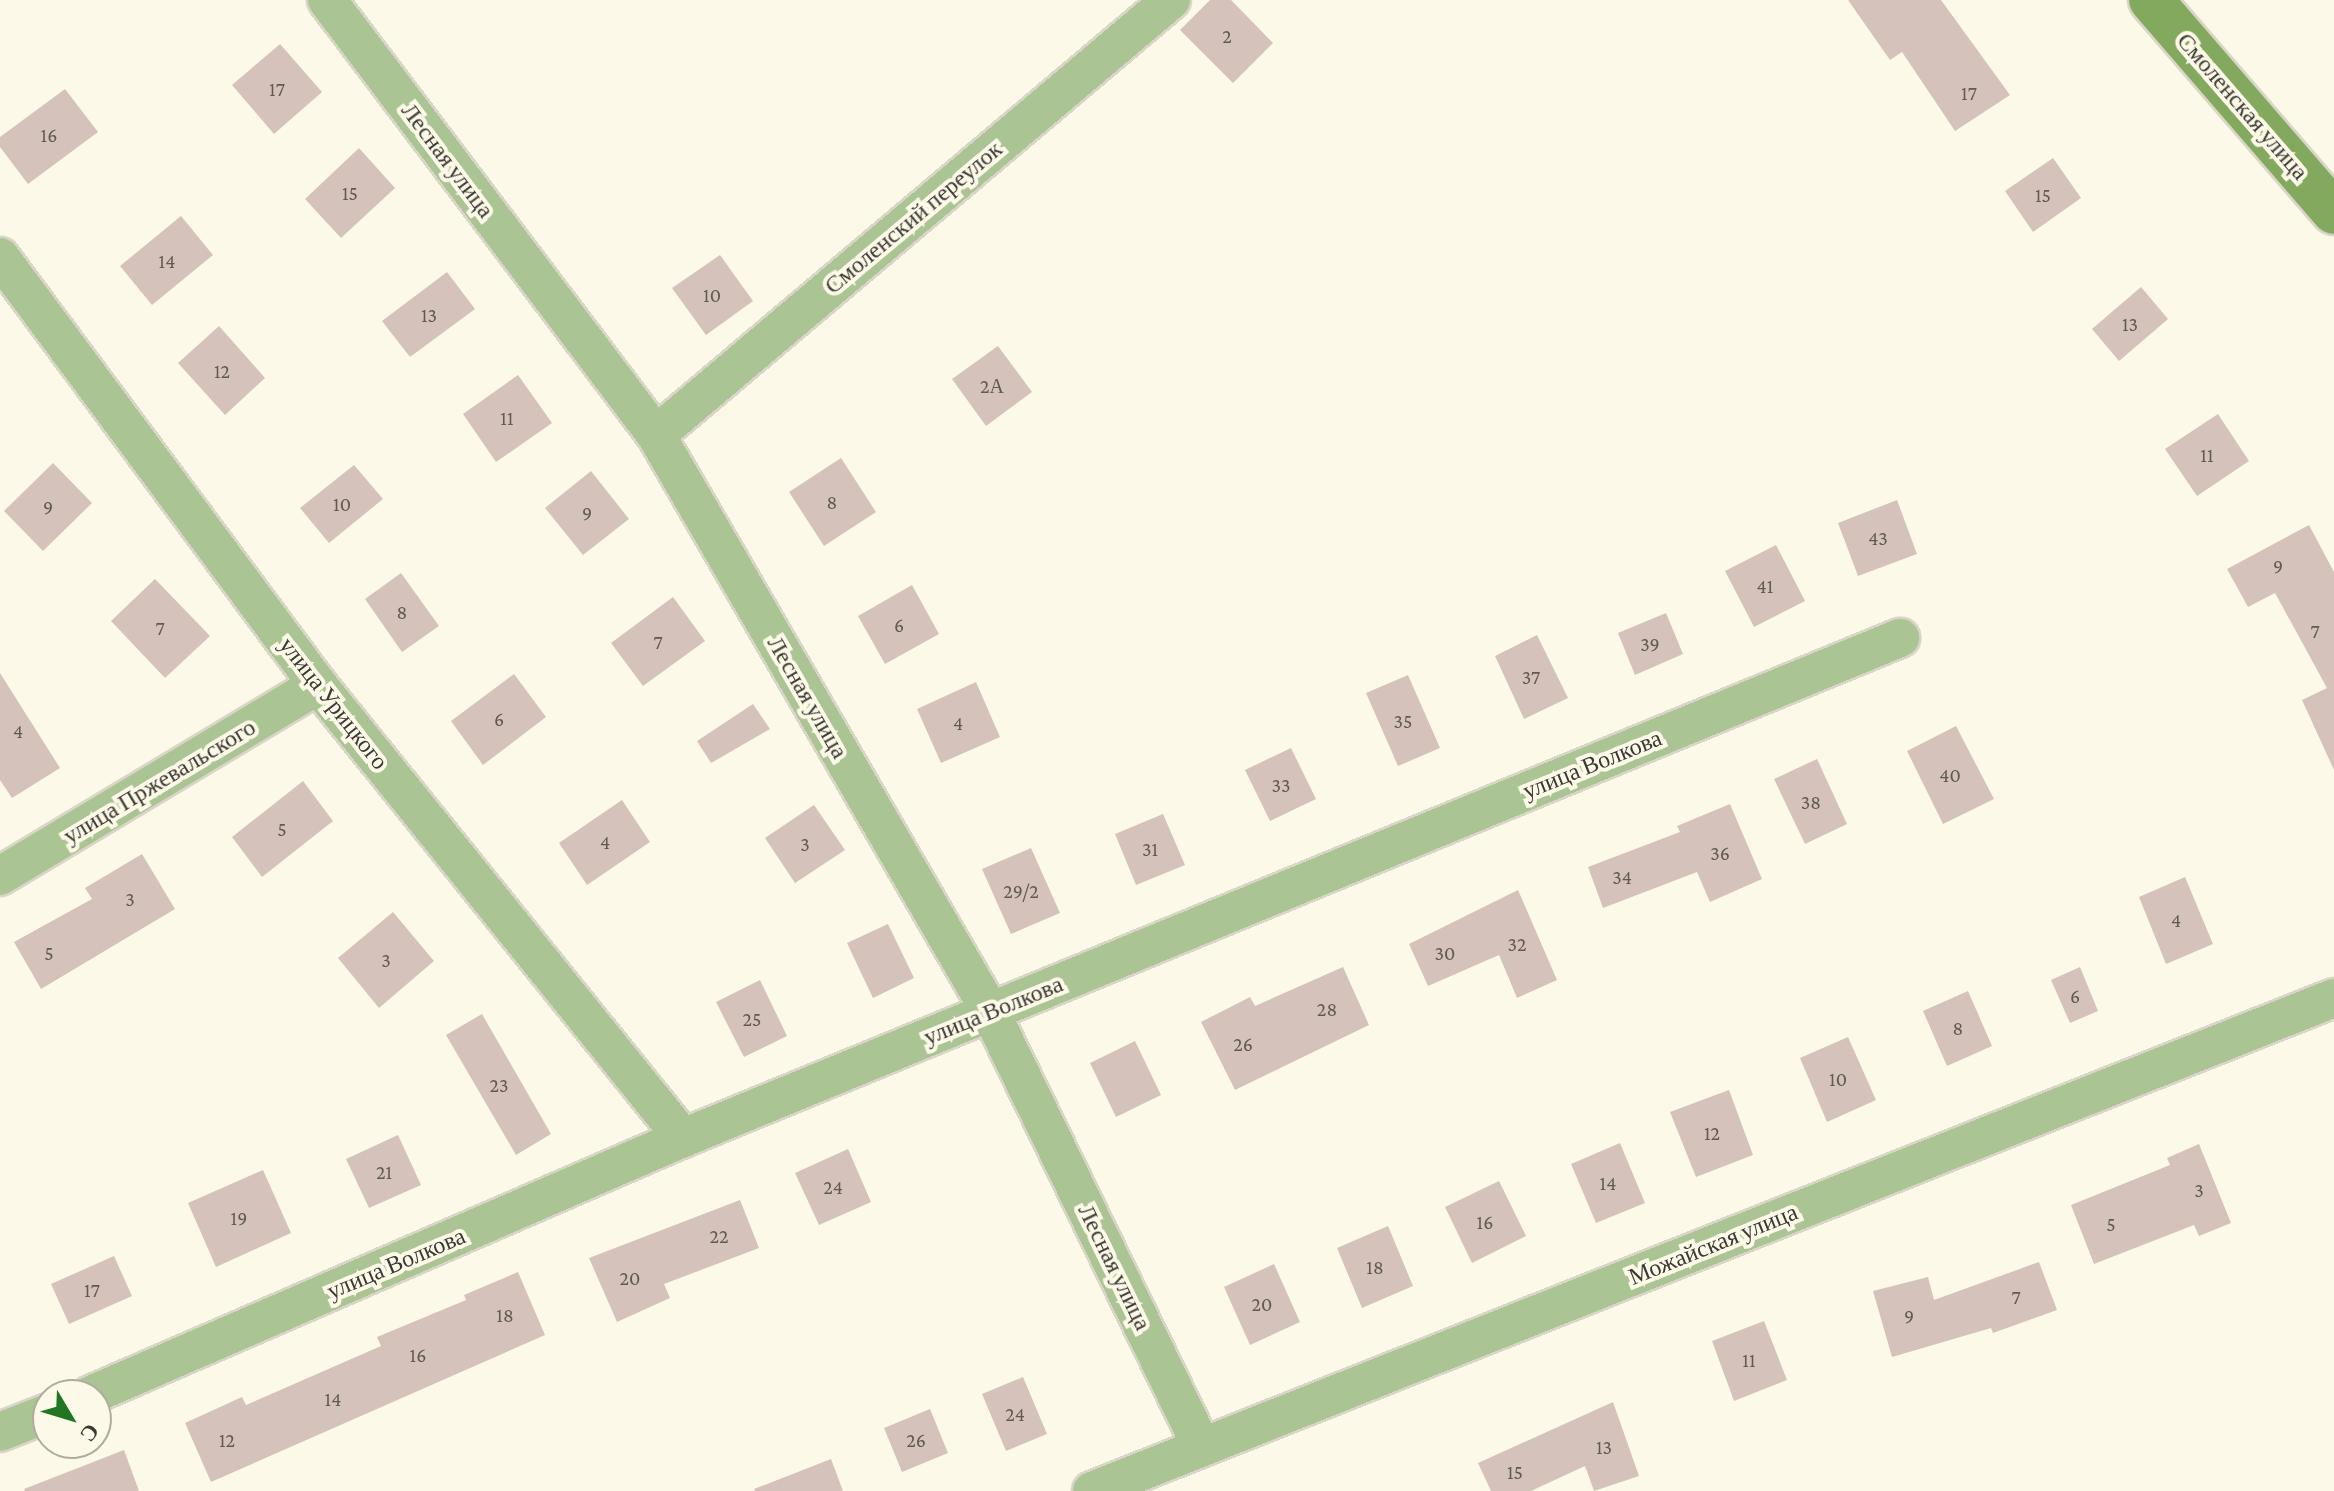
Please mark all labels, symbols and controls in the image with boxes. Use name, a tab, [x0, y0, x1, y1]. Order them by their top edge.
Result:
house number: 2	[1222, 24, 1232, 48]
street label: Смоленская улица	[2171, 26, 2315, 186]
house number: 17	[269, 77, 285, 101]
house number: 17	[1961, 81, 1977, 105]
street label: Лесная улица	[395, 97, 501, 223]
house number: 16	[41, 123, 57, 147]
street label: Смоленский переулок	[818, 134, 1008, 300]
house number: 15	[342, 181, 358, 205]
house number: 15	[2035, 183, 2051, 207]
house number: 14	[159, 249, 175, 273]
house number: 10	[703, 283, 721, 307]
house number: 13	[421, 303, 437, 327]
house number: 13	[2122, 312, 2138, 336]
house number: 12	[214, 359, 230, 383]
house number: 2А	[980, 374, 1004, 398]
house number: 11	[500, 406, 514, 430]
house number: 11	[2200, 443, 2214, 467]
house number: 8	[827, 490, 837, 514]
house number: 10	[333, 492, 351, 516]
house number: 9	[43, 495, 53, 519]
house number: 9	[582, 501, 592, 525]
house number: 43	[1868, 526, 1888, 550]
house number: 9	[2273, 554, 2283, 578]
house number: 41	[1757, 574, 1773, 598]
house number: 8	[397, 600, 407, 624]
house number: 6	[894, 613, 904, 637]
house number: 7	[155, 616, 165, 640]
house number: 7	[2310, 619, 2320, 643]
house number: 7	[653, 630, 663, 654]
street label: улица Урицкого	[273, 631, 395, 775]
street label: Лесная улица	[761, 631, 855, 763]
house number: 39	[1640, 632, 1660, 656]
house number: 37	[1522, 665, 1540, 689]
house number: 6	[494, 707, 504, 731]
house number: 35	[1394, 709, 1412, 733]
house number: 4	[953, 711, 963, 735]
street label: улица Пржевальского	[58, 712, 260, 850]
house number: 4	[13, 719, 23, 743]
street label: улица Волкова	[1518, 723, 1666, 805]
house number: 40	[1939, 763, 1961, 787]
house number: 33	[1272, 773, 1290, 797]
house number: 38	[1801, 790, 1821, 814]
house number: 5	[277, 817, 287, 841]
house number: 4	[600, 830, 610, 854]
house number: 3	[800, 832, 810, 856]
house number: 31	[1142, 837, 1158, 861]
house number: 36	[1710, 841, 1730, 865]
house number: 34	[1612, 865, 1632, 889]
house number: 29/2	[1003, 879, 1039, 903]
house number: 3	[125, 887, 135, 911]
house number: 4	[2171, 908, 2181, 932]
house number: 32	[1508, 932, 1526, 956]
house number: 5	[44, 941, 54, 965]
house number: 30	[1435, 941, 1455, 965]
house number: 3	[381, 948, 391, 972]
street label: улица Волкова	[919, 969, 1067, 1051]
house number: 6	[2070, 984, 2080, 1008]
house number: 28	[1317, 997, 1337, 1021]
house number: 25	[743, 1007, 761, 1031]
house number: 8	[1953, 1016, 1963, 1040]
house number: 26	[1233, 1032, 1253, 1056]
house number: 10	[1829, 1067, 1847, 1091]
house number: 23	[489, 1073, 509, 1097]
house number: 12	[1704, 1121, 1720, 1145]
house number: 21	[376, 1160, 392, 1184]
house number: 14	[1600, 1171, 1616, 1195]
house number: 24	[823, 1175, 843, 1199]
house number: 3	[2194, 1178, 2204, 1202]
street label: Можайская улица	[1624, 1197, 1802, 1291]
street label: Лесная улица	[1072, 1199, 1158, 1335]
house number: 19	[231, 1206, 247, 1230]
house number: 16	[1477, 1210, 1493, 1234]
house number: 5	[2106, 1212, 2116, 1236]
street label: улица Волкова	[322, 1221, 470, 1305]
house number: 22	[710, 1224, 728, 1248]
house number: 18	[1366, 1255, 1384, 1279]
house number: 20	[620, 1266, 640, 1290]
house number: 17	[84, 1278, 100, 1302]
house number: 7	[2011, 1285, 2021, 1309]
house number: 20	[1252, 1292, 1272, 1316]
house number: 18	[496, 1303, 514, 1327]
house number: 9	[1904, 1304, 1914, 1328]
house number: 16	[410, 1343, 426, 1367]
house number: 11	[1742, 1348, 1756, 1372]
north arrow	[32, 1379, 112, 1459]
house number: 14	[325, 1387, 341, 1411]
house number: 24	[1005, 1402, 1025, 1426]
text: С	[75, 1419, 104, 1447]
house number: 12	[219, 1428, 235, 1452]
house number: 26	[906, 1428, 926, 1452]
house number: 13	[1596, 1435, 1612, 1459]
house number: 15	[1507, 1460, 1523, 1484]

